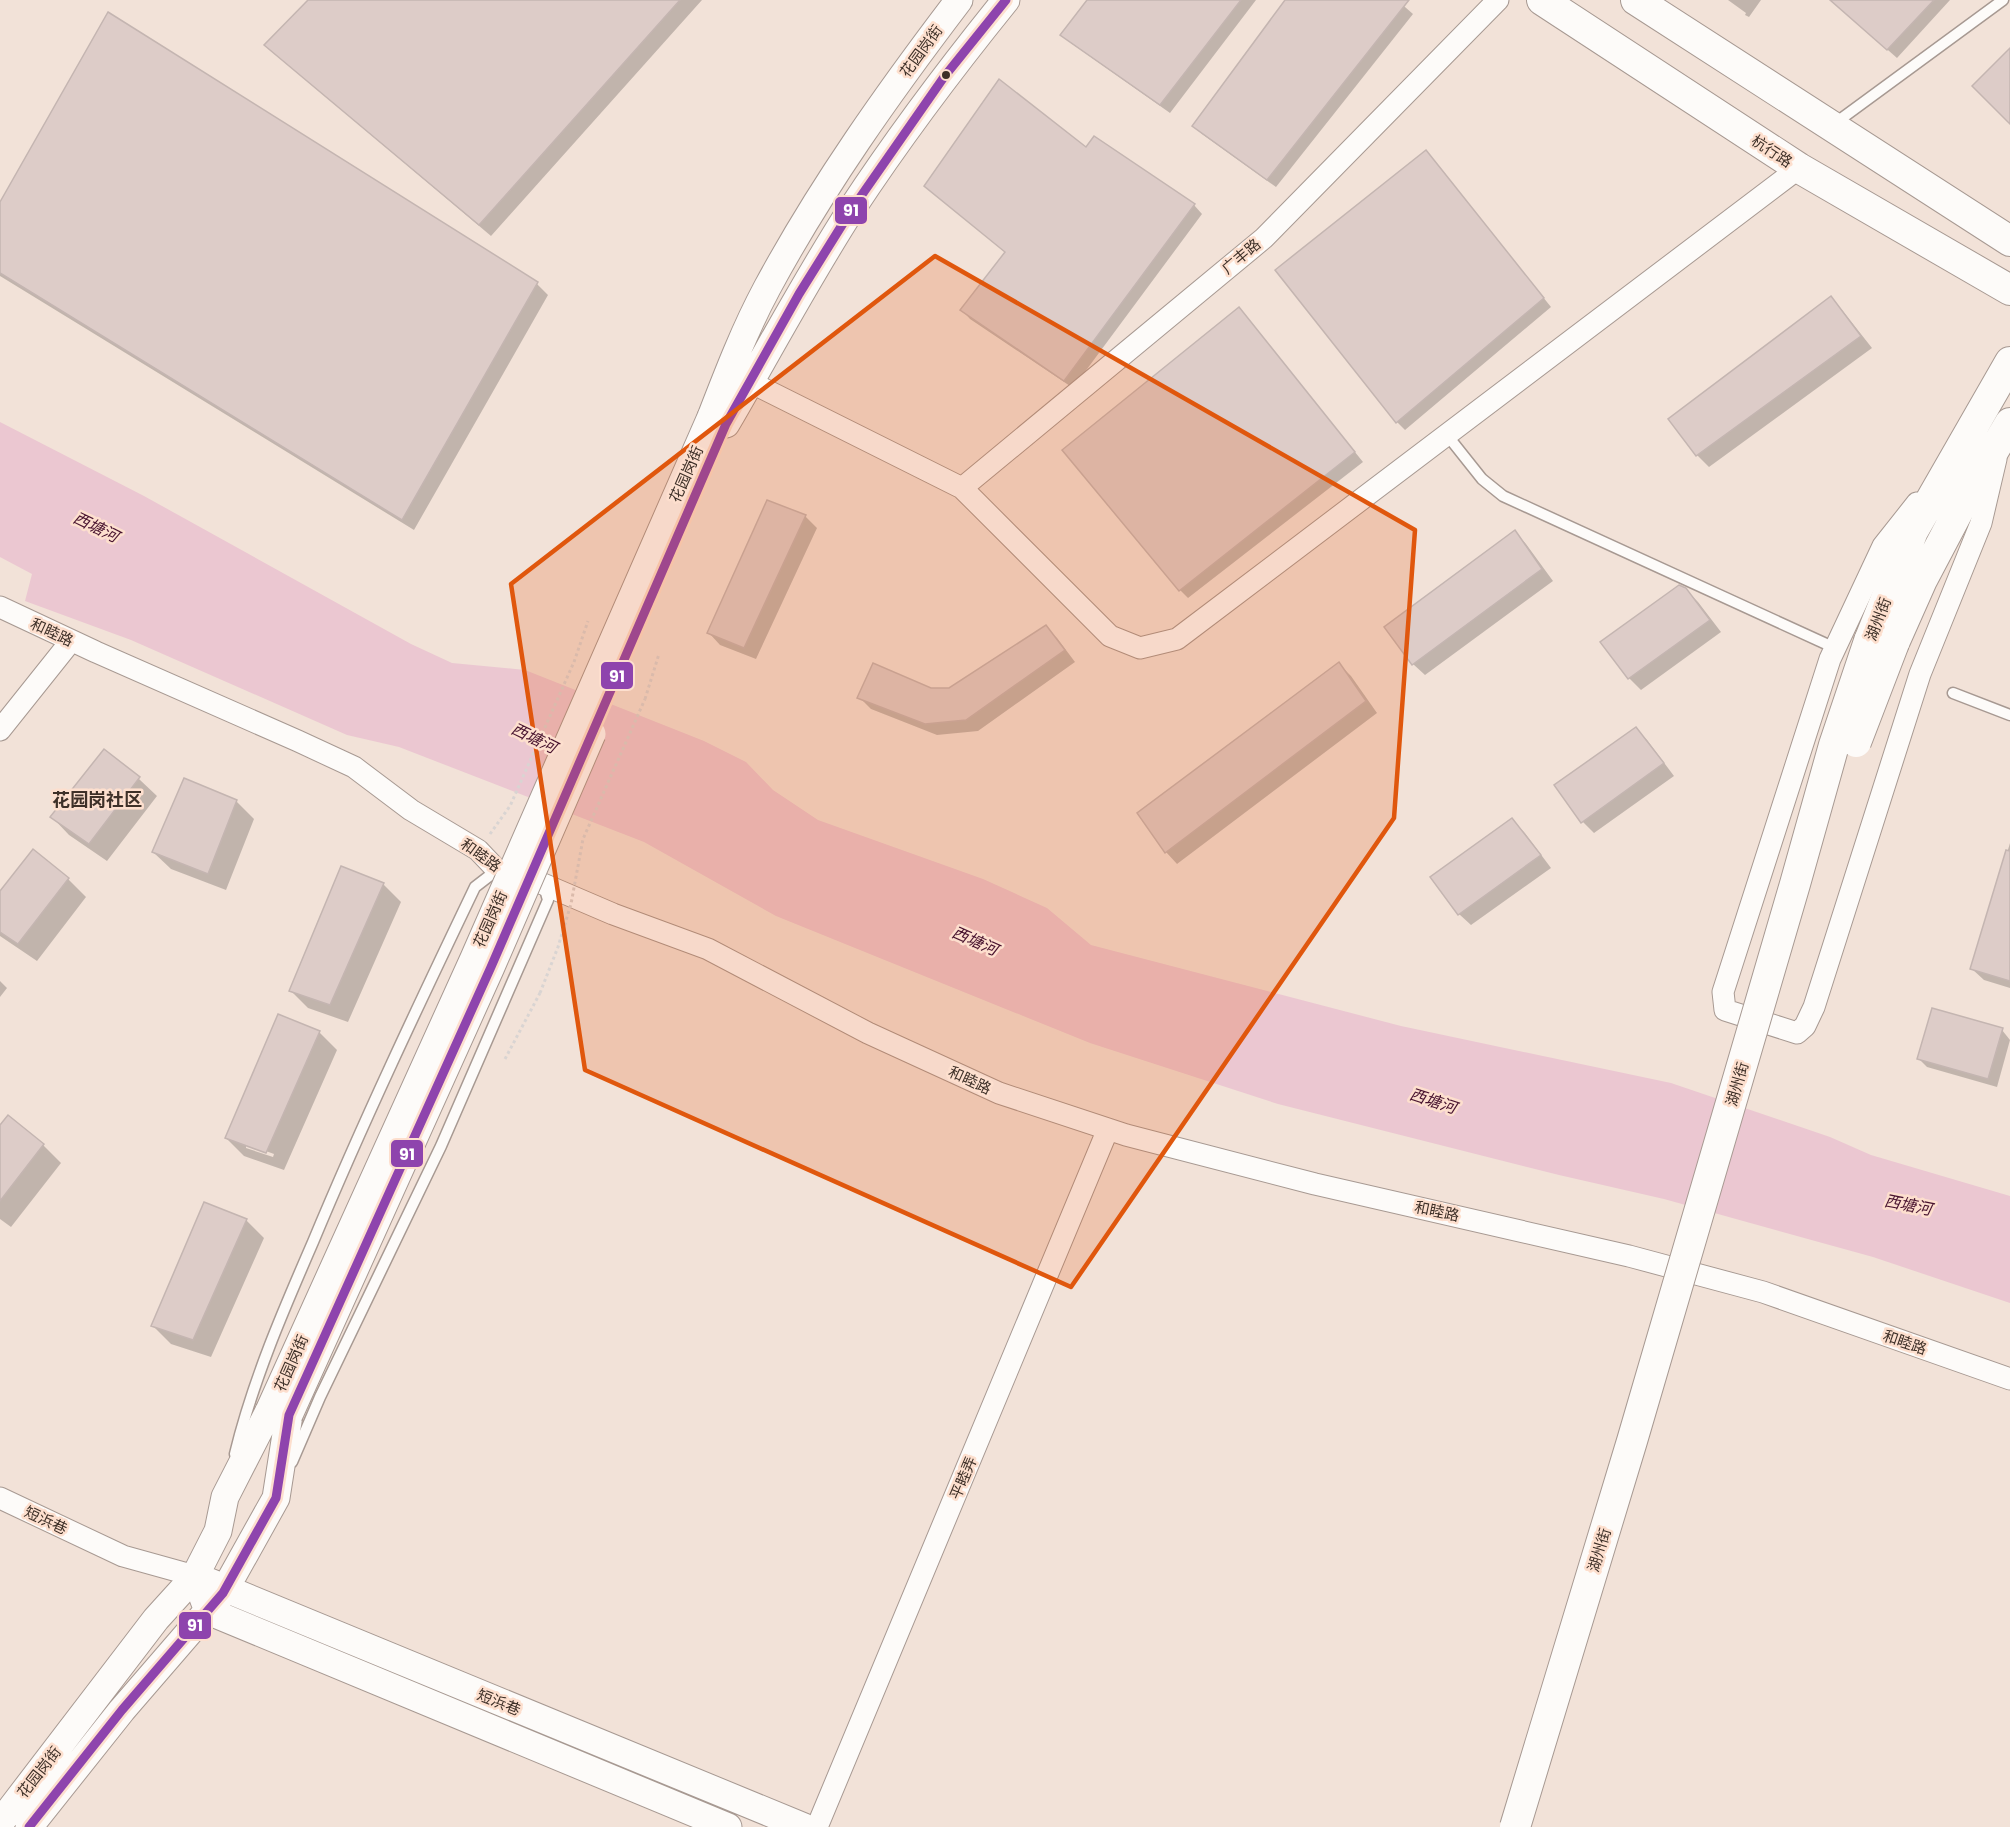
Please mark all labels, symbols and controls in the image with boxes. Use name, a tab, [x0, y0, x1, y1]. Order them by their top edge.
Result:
street label: 花园岗街	[895, 21, 947, 81]
unlabelled marker	[940, 69, 952, 81]
street label: 杭行路	[1747, 130, 1797, 172]
line badge: 91	[834, 196, 868, 225]
text: 91	[843, 199, 859, 222]
street label: 广丰路	[1217, 233, 1265, 279]
street label: 花园岗街	[664, 442, 708, 506]
water label: 西塘河	[69, 506, 125, 549]
street label: 湖州街	[1860, 594, 1896, 644]
street label: 和睦路	[27, 613, 77, 651]
line badge: 91	[600, 661, 634, 690]
text: 91	[609, 665, 625, 688]
water label: 西塘河	[507, 717, 563, 760]
district label: 花园岗社区	[52, 787, 142, 812]
street label: 和睦路	[457, 833, 505, 877]
street label: 花园岗街	[468, 887, 512, 951]
water label: 西塘河	[948, 921, 1004, 962]
street label: 湖州街	[1721, 1059, 1753, 1109]
street label: 和睦路	[945, 1061, 995, 1099]
water label: 西塘河	[1407, 1083, 1462, 1120]
line badge: 91	[390, 1139, 424, 1168]
text: 91	[399, 1143, 415, 1166]
water label: 西塘河	[1882, 1189, 1937, 1221]
street label: 和睦路	[1413, 1196, 1461, 1226]
street label: 和睦路	[1880, 1325, 1930, 1359]
street label: 花园岗街	[269, 1331, 313, 1395]
street label: 平睦弄	[945, 1453, 981, 1503]
street label: 短浜巷	[21, 1501, 71, 1539]
street label: 湖州街	[1582, 1525, 1616, 1575]
line badge: 91	[178, 1611, 212, 1640]
text: 91	[187, 1614, 203, 1637]
street label: 短浜巷	[474, 1684, 524, 1720]
street label: 花园岗街	[12, 1742, 66, 1802]

